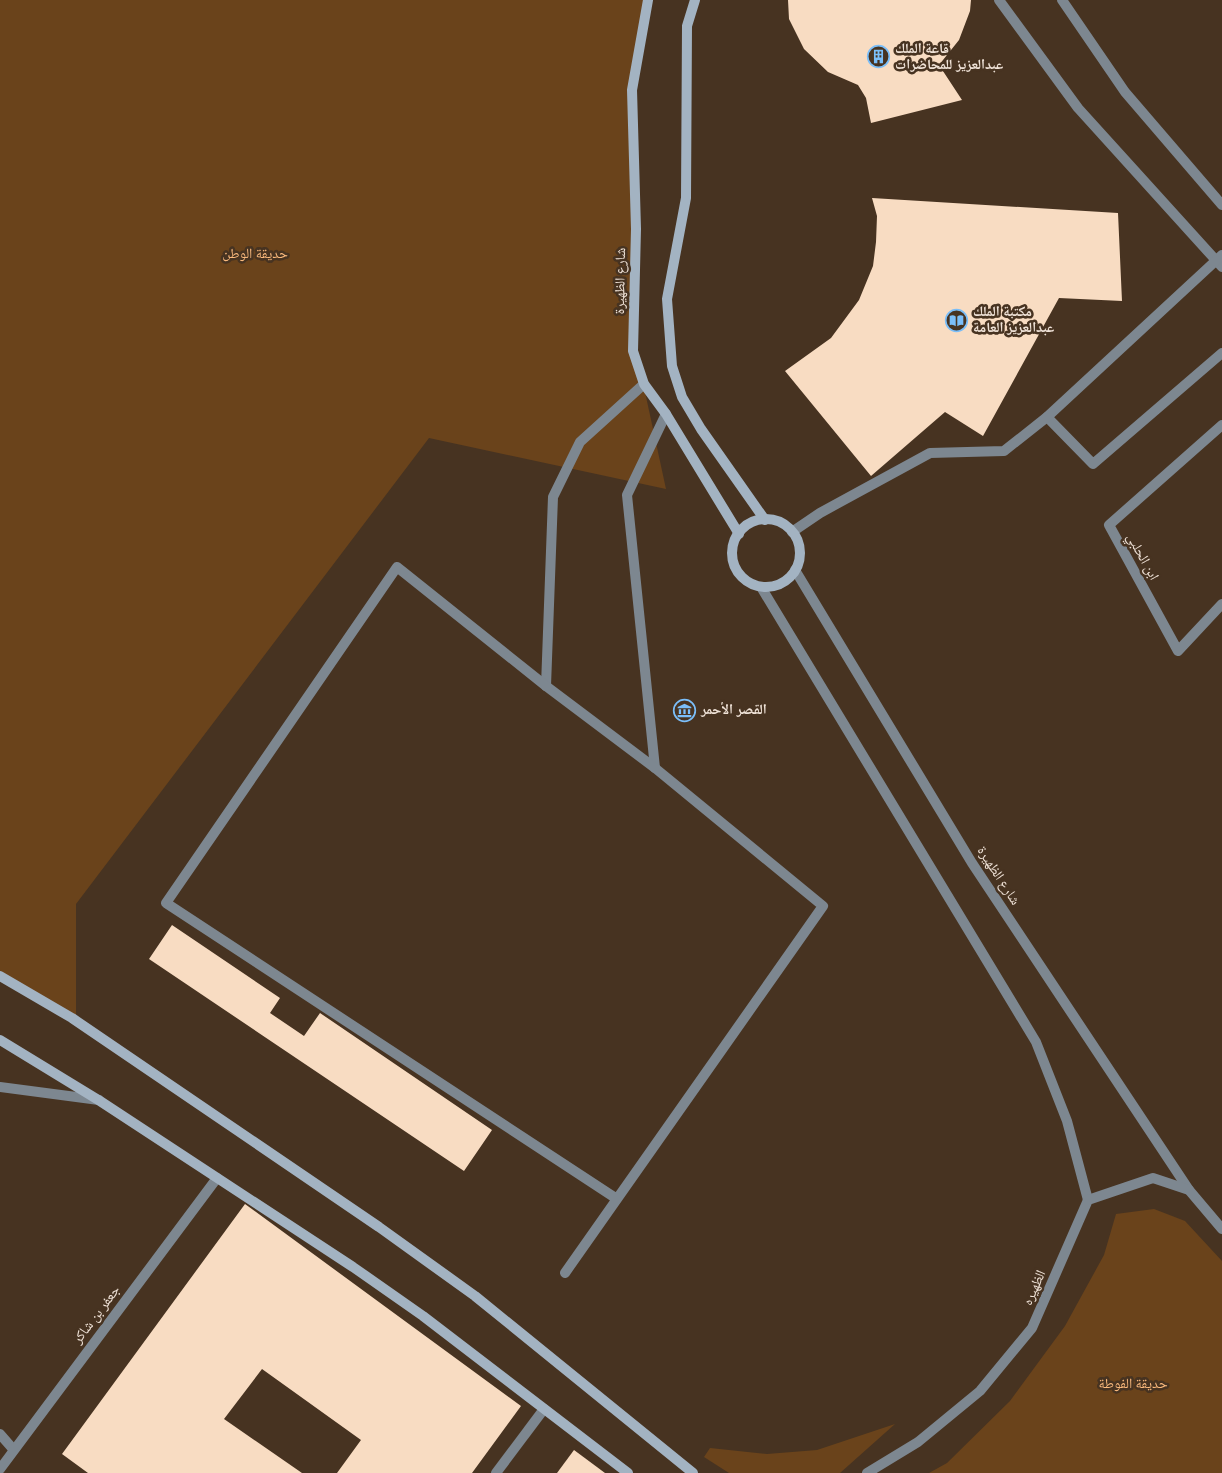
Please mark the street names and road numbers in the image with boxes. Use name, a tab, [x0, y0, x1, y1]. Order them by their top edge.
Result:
street label: شارع الظهيرة	[612, 247, 630, 315]
street label: ابن الحلبي	[1121, 530, 1162, 584]
street label: شارع الظهيرة	[973, 843, 1023, 909]
street label: الظهيره	[1020, 1268, 1050, 1308]
street label: جعفر بن شاكر	[69, 1282, 124, 1348]

